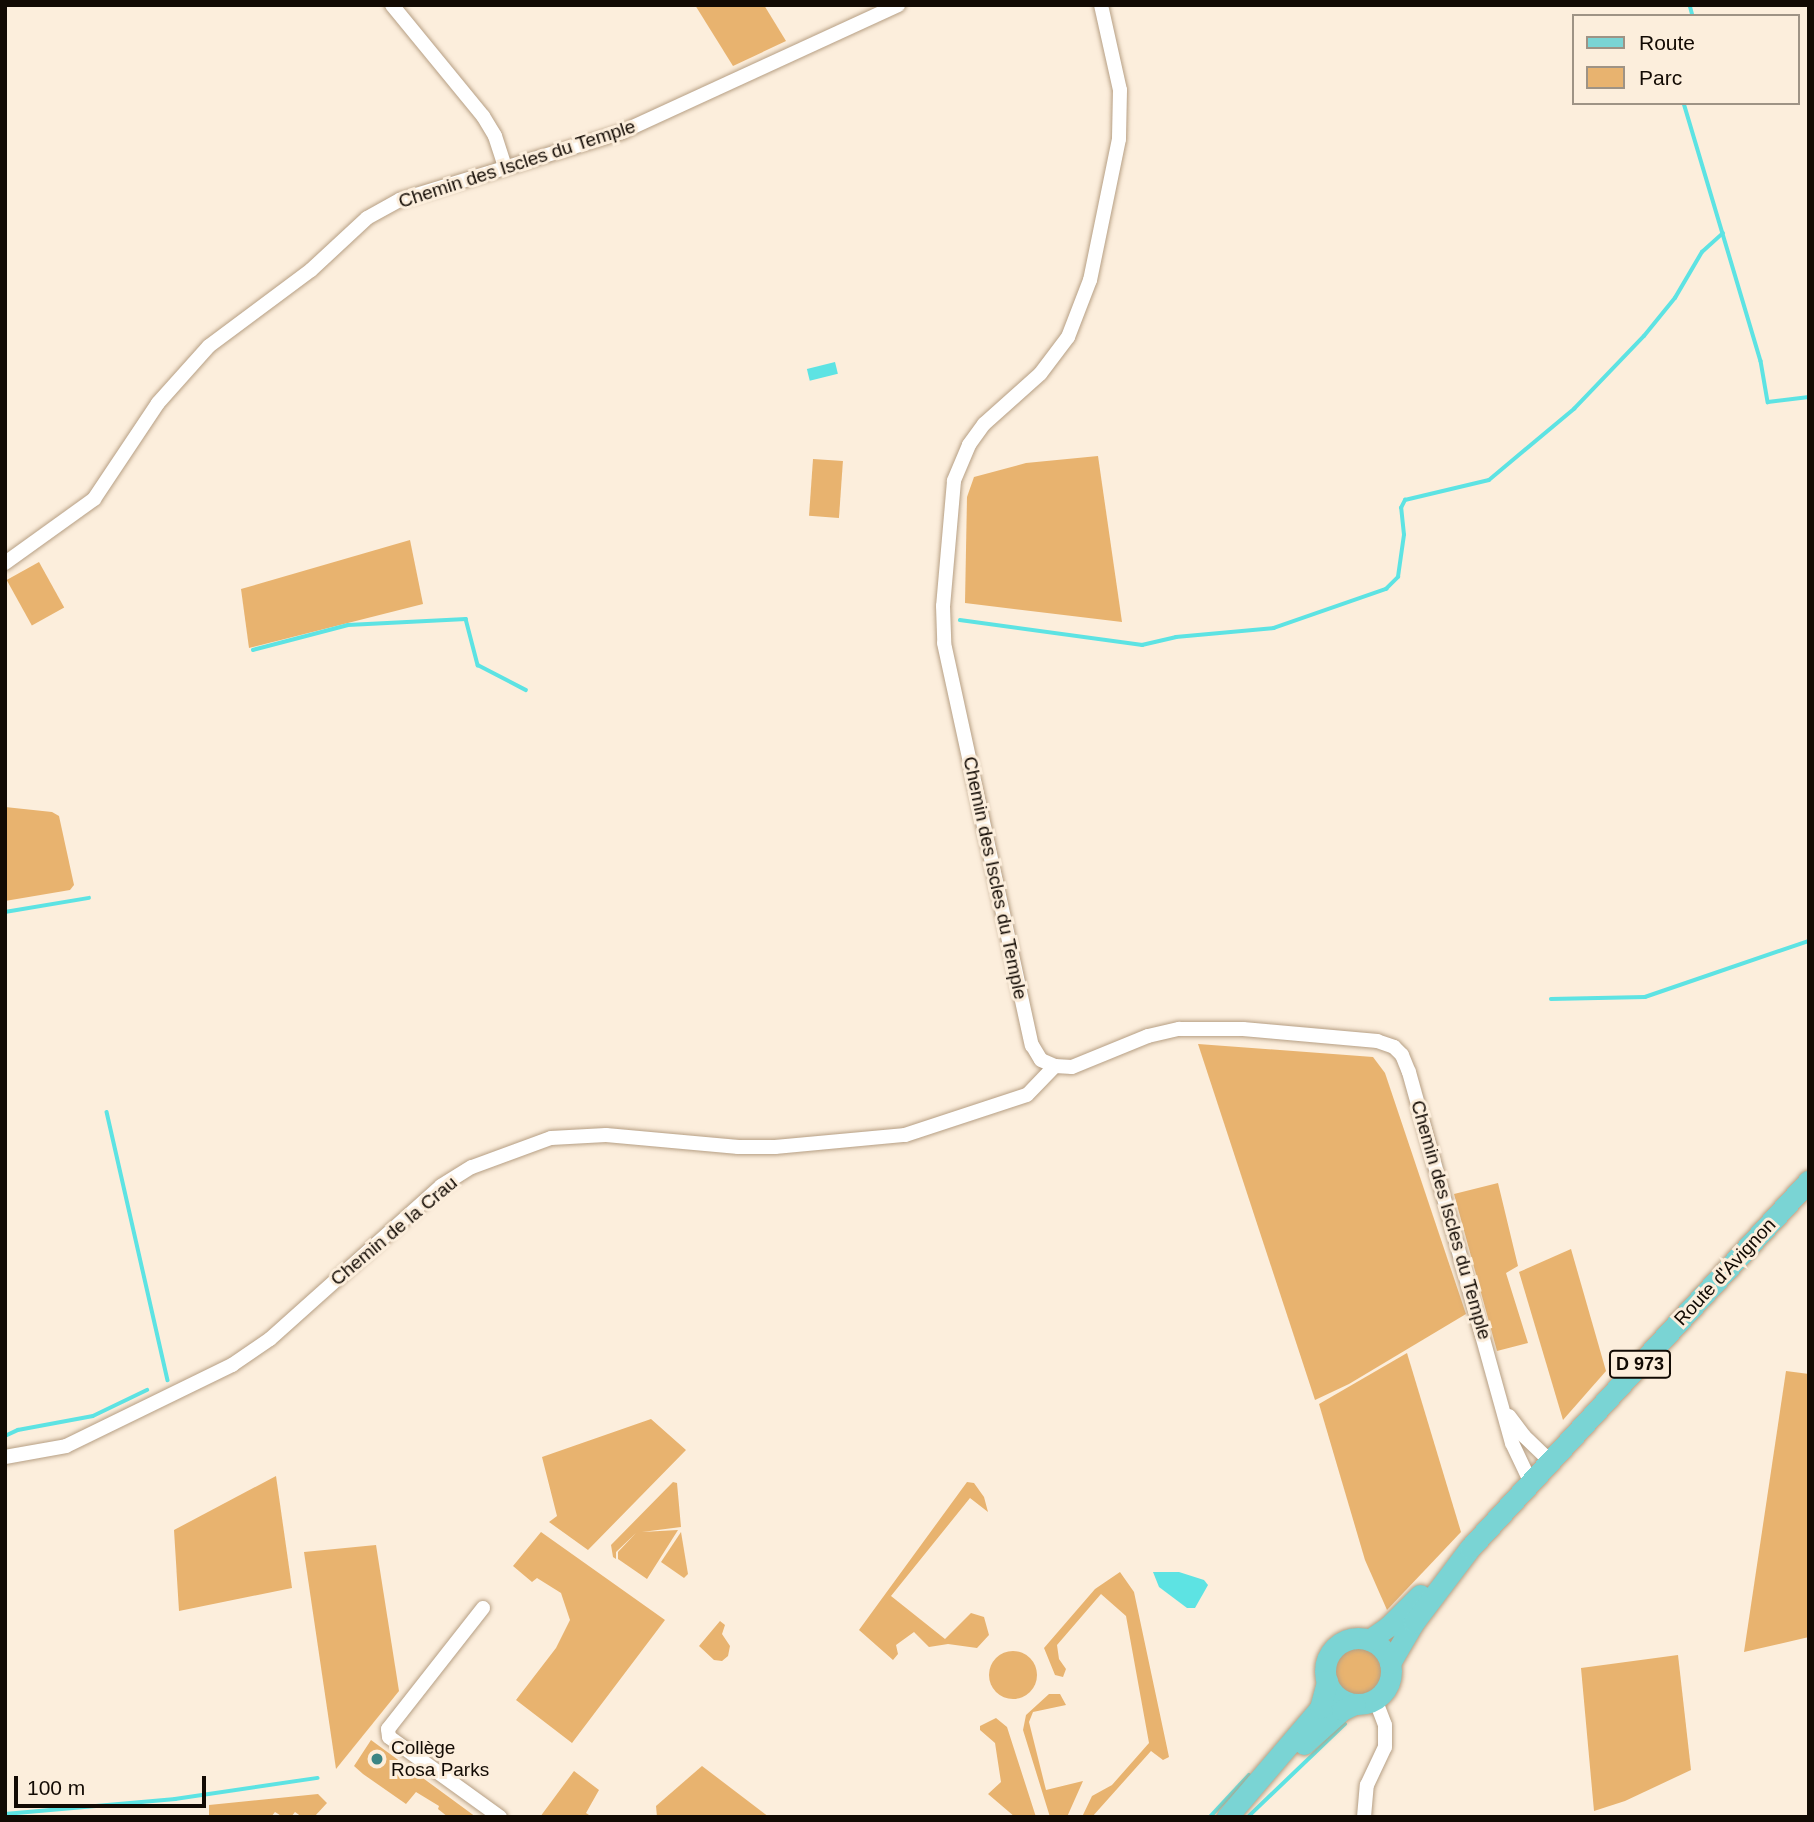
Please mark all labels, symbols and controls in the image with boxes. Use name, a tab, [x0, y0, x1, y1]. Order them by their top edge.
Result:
legend	[1573, 14, 1800, 105]
text: Route	[1639, 31, 1695, 54]
text: Parc	[1639, 66, 1682, 89]
street label: Chemin des Iscles du Temple	[395, 115, 639, 213]
street label: Chemin des Iscles du Temple	[958, 754, 1032, 1002]
street label: Chemin des Iscles du Temple	[1406, 1098, 1496, 1342]
street label: Chemin de la Crau	[326, 1171, 462, 1291]
street label: Route d'Avignon	[1669, 1214, 1781, 1330]
road number: D 973	[1608, 1350, 1672, 1378]
place label: Collège Rosa Parks	[391, 1737, 489, 1781]
marker: Collège Rosa Parks	[369, 1751, 385, 1767]
scale bar	[18, 1762, 210, 1806]
text: 100 m	[27, 1776, 85, 1799]

